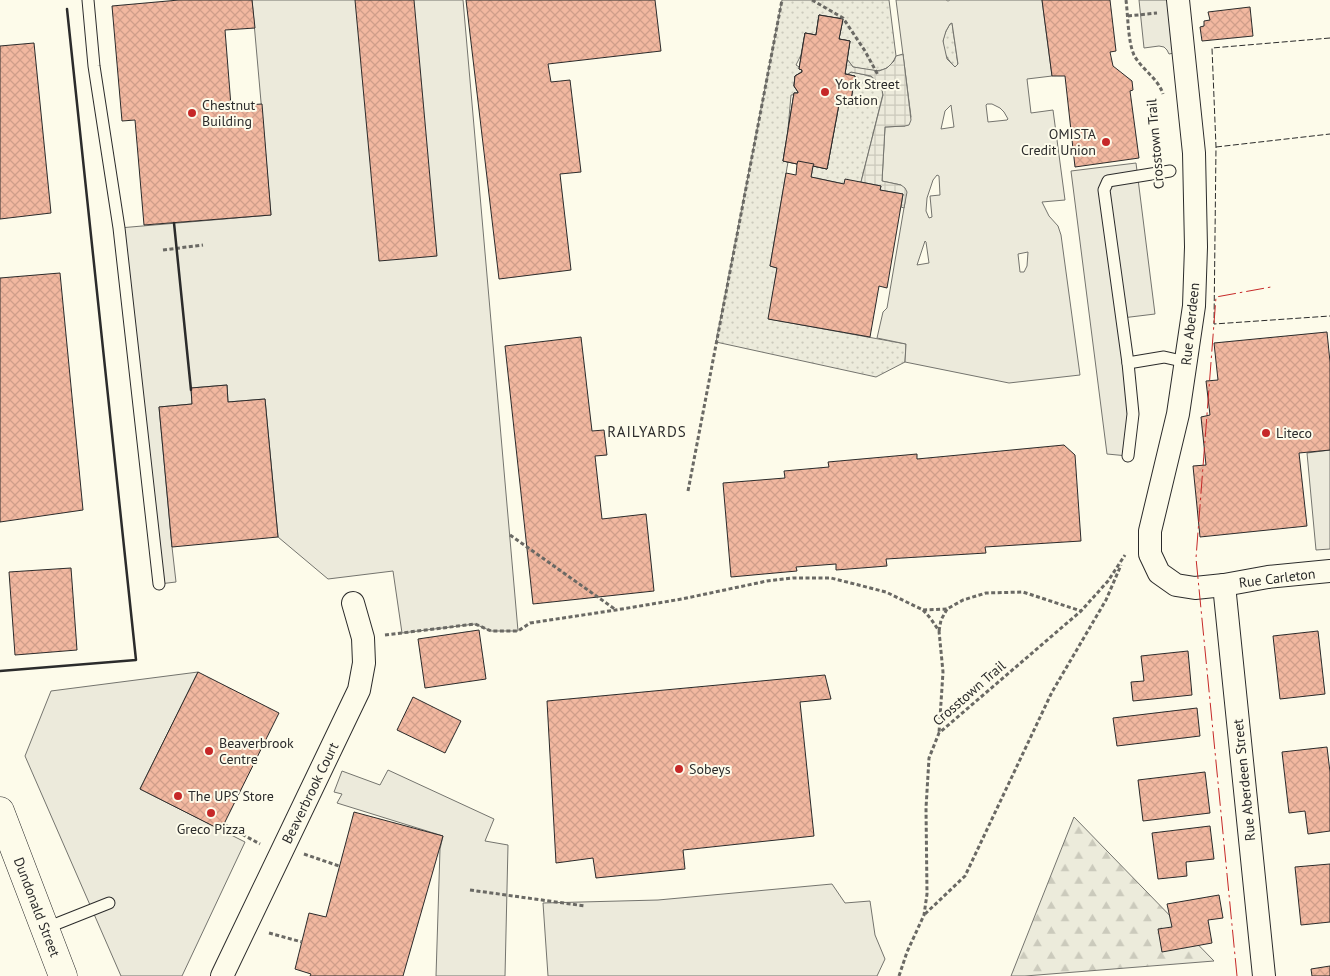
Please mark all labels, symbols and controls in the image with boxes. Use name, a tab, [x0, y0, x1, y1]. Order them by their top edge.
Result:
place label: York Street Station	[835, 75, 900, 109]
marker: York Street Station	[819, 86, 831, 98]
place label: Chestnut Building	[202, 96, 256, 130]
street label: Crosstown Trail	[1142, 98, 1168, 190]
marker: Chestnut Building	[186, 107, 198, 119]
place label: OMISTA Credit Union	[1021, 125, 1097, 159]
marker: OMISTA Credit Union	[1100, 136, 1112, 148]
street label: Rue Aberdeen	[1177, 282, 1203, 366]
district label: RAILYARDS	[607, 422, 687, 441]
place label: Liteco	[1276, 424, 1312, 442]
marker: Liteco	[1260, 427, 1272, 439]
street label: Rue Carleton	[1238, 564, 1316, 592]
street label: Crosstown Trail	[929, 656, 1009, 730]
street label: Rue Aberdeen Street	[1229, 718, 1259, 842]
place label: Beaverbrook Centre	[219, 734, 294, 768]
street label: Beaverbrook Court	[278, 739, 342, 847]
marker: Beaverbrook Centre	[203, 745, 215, 757]
place label: Sobeys	[689, 760, 731, 778]
marker: Sobeys	[673, 763, 685, 775]
place label: The UPS Store	[188, 787, 274, 805]
marker: The UPS Store	[172, 790, 184, 802]
marker: Greco Pizza	[205, 807, 217, 819]
place label: Greco Pizza	[177, 820, 245, 838]
street label: Dundonald Street	[10, 855, 64, 960]

